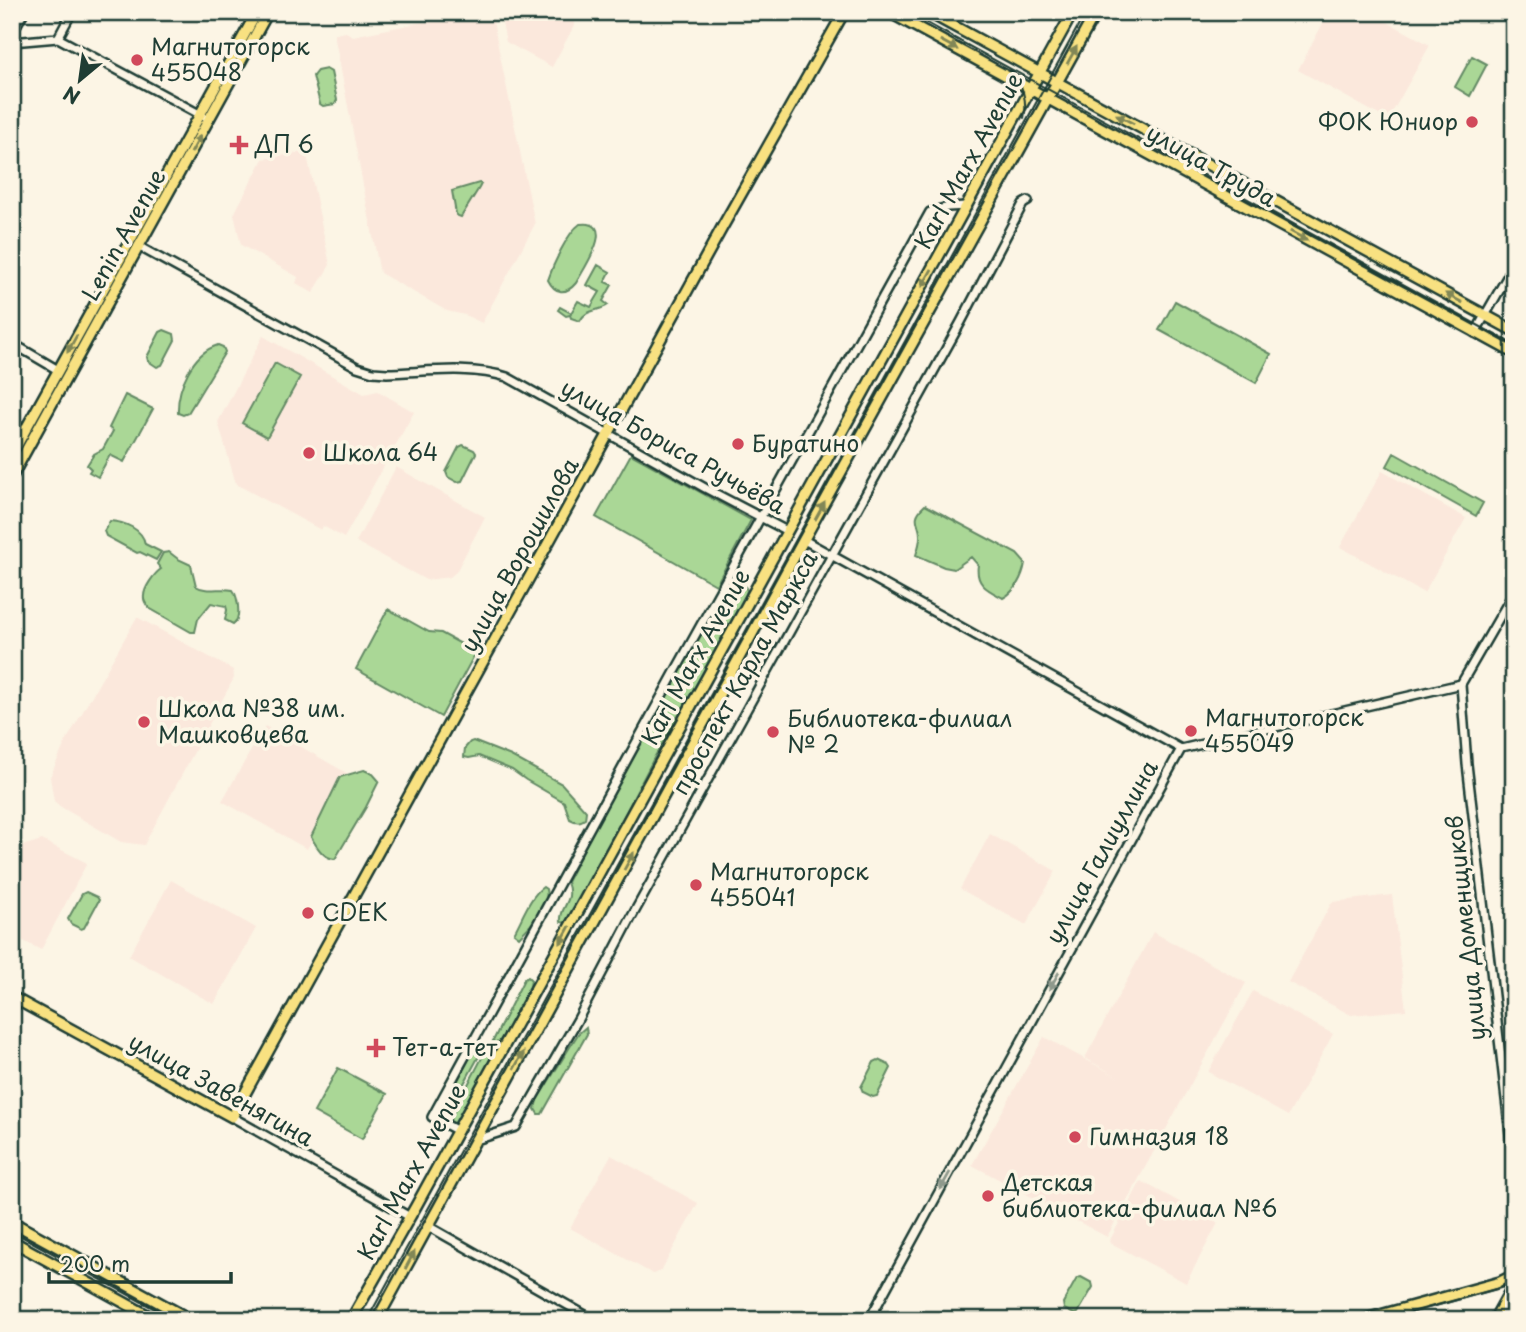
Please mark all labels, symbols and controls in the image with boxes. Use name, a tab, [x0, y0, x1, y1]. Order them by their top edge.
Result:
place label: Магнитогорск 455048	[151, 28, 310, 89]
one-way arrow	[939, 39, 958, 51]
north arrow	[46, 46, 116, 116]
one-way arrow	[1066, 46, 1078, 65]
marker: Магнитогорск 455048	[129, 52, 145, 68]
street label: Karl Marx Avenue	[905, 66, 1031, 255]
text: N	[58, 80, 85, 112]
place label: ФОК Юниор	[1318, 103, 1458, 138]
one-way arrow	[1115, 113, 1135, 125]
marker: ФОК Юниор	[1464, 114, 1480, 130]
street label: улица Труда	[1140, 115, 1284, 215]
place label: ДП 6	[254, 126, 314, 161]
one-way arrow	[190, 135, 202, 154]
marker: ДП 6	[229, 135, 249, 155]
street label: Lenin Avenue	[72, 162, 173, 307]
one-way arrow	[1289, 230, 1309, 242]
one-way arrow	[921, 268, 932, 288]
one-way arrow	[1444, 292, 1464, 304]
one-way arrow	[66, 334, 78, 354]
street label: улица Бориса Ручьёва	[555, 369, 793, 523]
place label: Буратино	[752, 425, 859, 460]
place label: Школа 64	[323, 434, 438, 469]
marker: Буратино	[730, 436, 746, 452]
marker: Школа 64	[301, 445, 317, 461]
street label: улица Ворошилова	[451, 450, 587, 658]
one-way arrow	[814, 501, 826, 520]
street label: проспект Карла Маркса	[662, 543, 826, 801]
street label: Karl Marx Avenue	[632, 562, 758, 751]
place label: Школа №38 им. Машковцева	[158, 690, 346, 751]
place label: Магнитогорск 455049	[1205, 699, 1364, 760]
place label: Библиотека-филиал № 2	[787, 700, 1012, 761]
marker: Школа №38 им. Машковцева	[136, 714, 152, 730]
marker: Магнитогорск 455049	[1183, 723, 1199, 739]
marker: Библиотека-филиал № 2	[765, 724, 781, 740]
street label: улица Галиуллина	[1036, 753, 1166, 950]
street label: улица Доменщиков	[1435, 814, 1494, 1042]
one-way arrow	[622, 850, 634, 870]
place label: Магнитогорск 455041	[710, 853, 869, 914]
marker: Магнитогорск 455041	[688, 877, 704, 893]
place label: CDEK	[322, 894, 388, 929]
marker: CDEK	[300, 905, 316, 921]
one-way arrow	[559, 925, 571, 945]
one-way arrow	[1048, 971, 1060, 991]
street label: улица Завенягина	[123, 1023, 321, 1154]
place label: Тет-а-тет	[392, 1029, 498, 1064]
marker: Тет-а-тет	[366, 1038, 386, 1058]
one-way arrow	[513, 1050, 525, 1070]
street label: Karl Marx Avenue	[348, 1077, 474, 1266]
place label: Гимназия 18	[1089, 1118, 1229, 1153]
marker: Гимназия 18	[1067, 1129, 1083, 1145]
place label: Детская библиотека-филиал №6	[1001, 1164, 1277, 1225]
one-way arrow	[939, 1171, 951, 1191]
marker: Детская библиотека-филиал №6	[980, 1188, 996, 1204]
scale bar	[49, 1241, 231, 1285]
text: 200 m	[60, 1247, 130, 1279]
one-way arrow	[404, 1250, 416, 1269]

